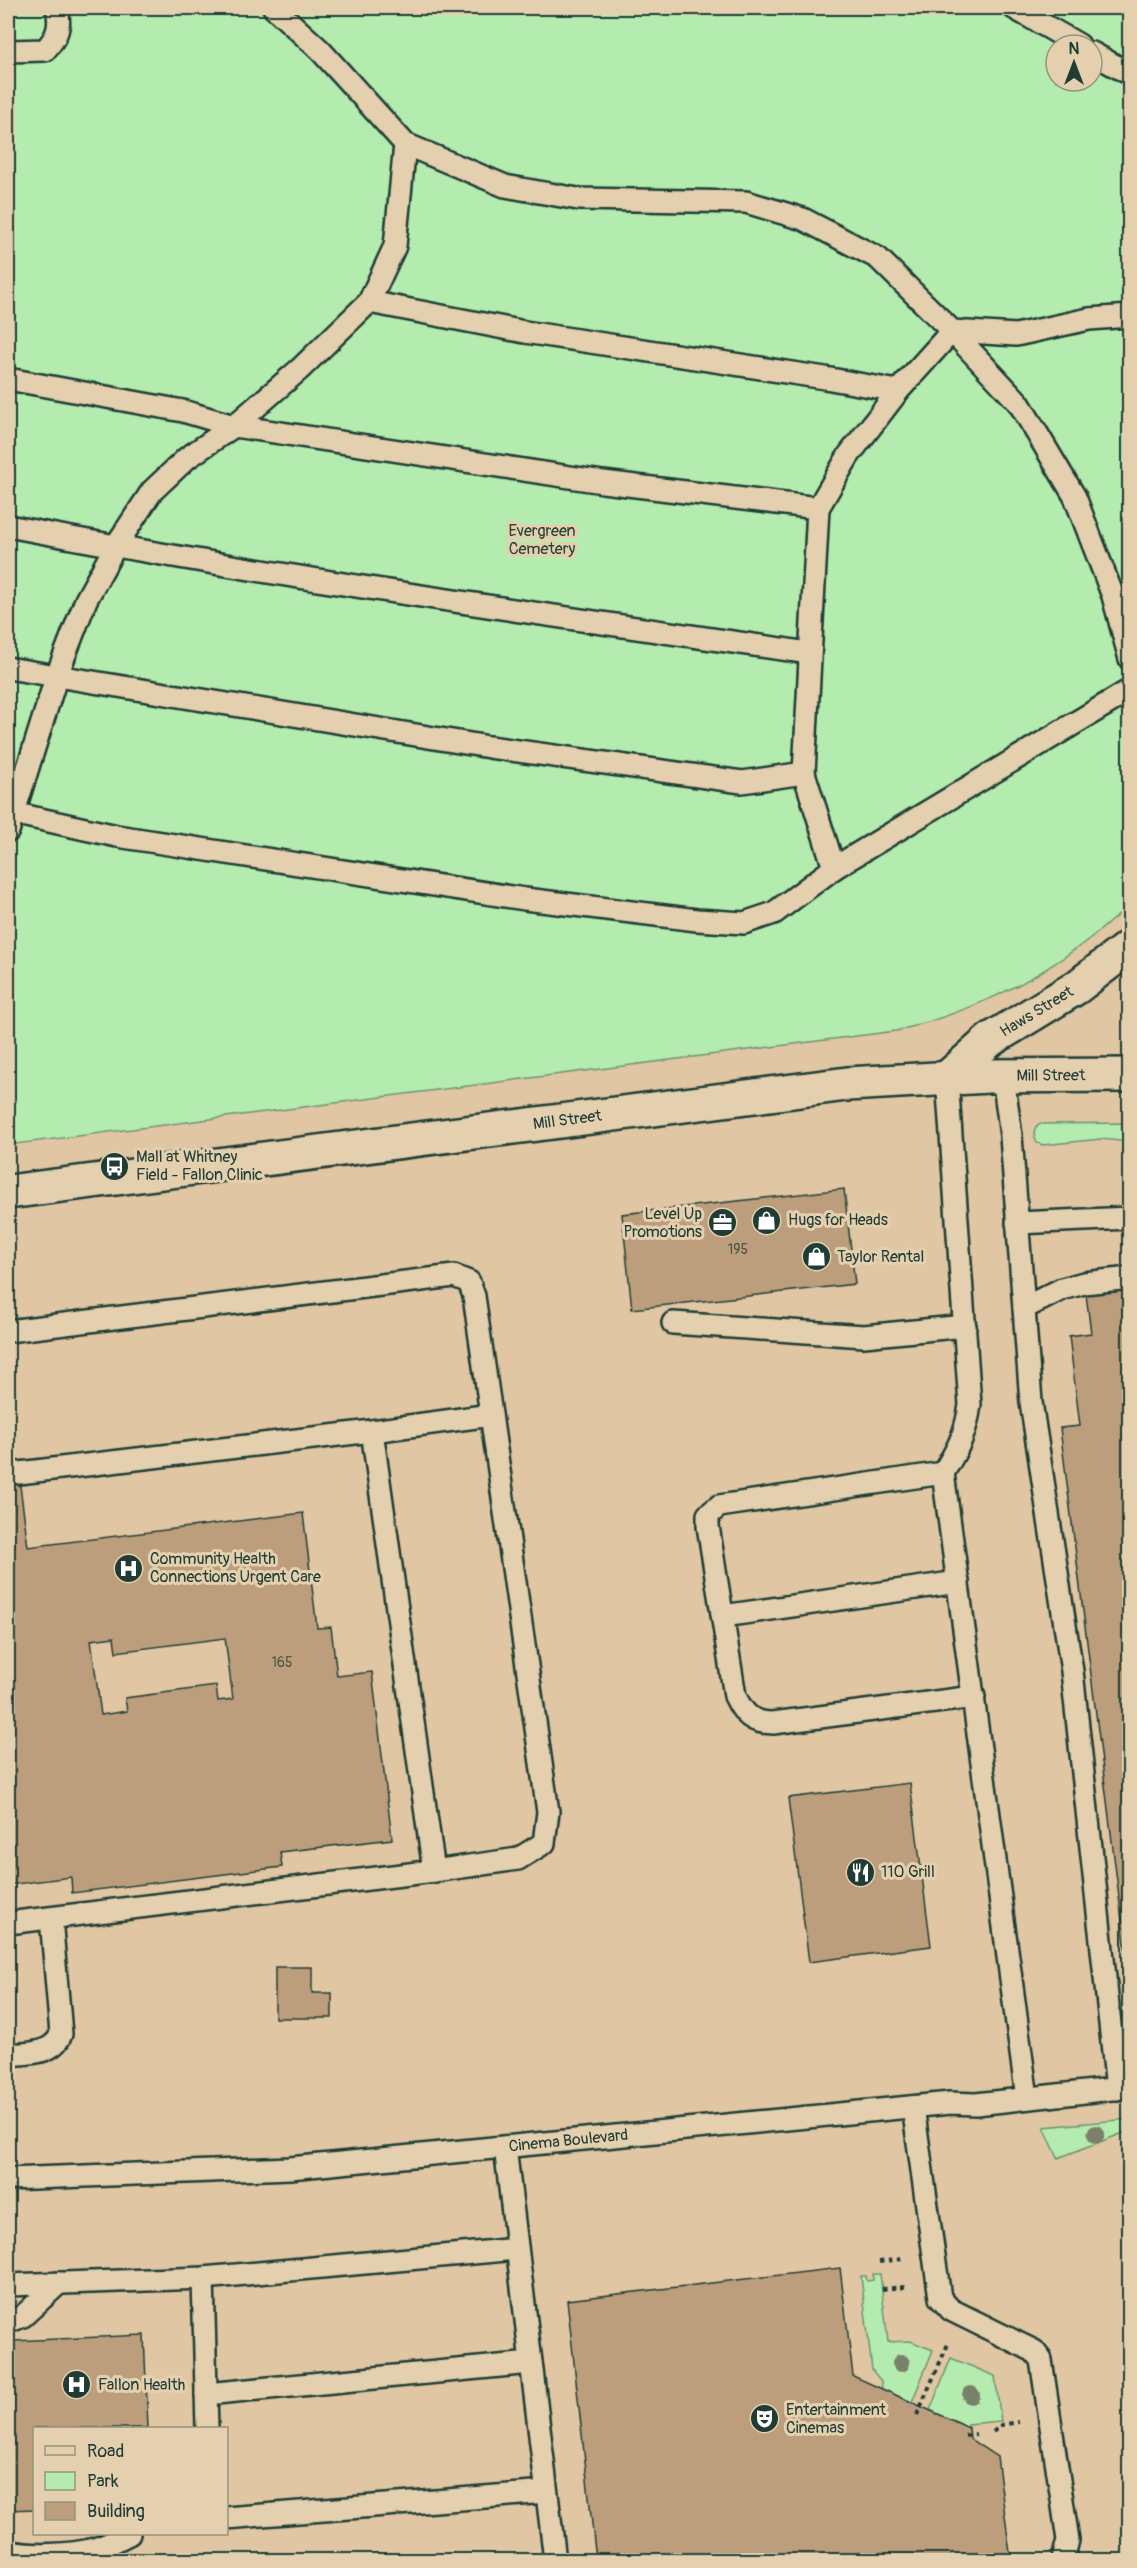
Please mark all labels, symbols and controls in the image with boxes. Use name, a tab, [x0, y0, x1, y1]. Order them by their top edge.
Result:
north arrow	[1044, 33, 1104, 93]
text: N	[1069, 39, 1080, 59]
park label: Evergreen Cemetery	[508, 521, 576, 559]
street label: Haws Street	[996, 981, 1078, 1042]
street label: Mill Street	[1016, 1065, 1086, 1086]
street label: Mill Street	[532, 1106, 603, 1134]
place label: Mall at Whitney Field - Fallon Clinic	[136, 1147, 263, 1185]
bus stop icon: Mall at Whitney Field - Fallon Clinic	[99, 1150, 131, 1182]
place label: Level Up Promotions	[624, 1204, 702, 1242]
shop icon: Hugs for Heads	[751, 1204, 783, 1236]
office icon: Level Up Promotions	[707, 1207, 739, 1239]
place label: Hugs for Heads	[788, 1210, 888, 1230]
house number: 195	[728, 1241, 748, 1258]
shop icon: Taylor Rental	[800, 1241, 832, 1273]
place label: Taylor Rental	[837, 1247, 924, 1267]
place label: Community Health Connections Urgent Care	[150, 1549, 321, 1587]
hospital icon: Community Health Connections Urgent Care	[113, 1552, 145, 1584]
house number: 165	[271, 1654, 293, 1671]
restaurant icon: 110 Grill	[844, 1856, 876, 1888]
place label: 110 Grill	[881, 1862, 935, 1882]
street label: Cinema Boulevard	[508, 2125, 629, 2156]
hospital icon: Fallon Health	[61, 2369, 93, 2401]
place label: Fallon Health	[98, 2375, 185, 2395]
place label: Entertainment Cinemas	[786, 2400, 887, 2438]
theatre icon: Entertainment Cinemas	[749, 2403, 781, 2435]
legend	[33, 2427, 228, 2535]
text: Road	[87, 2440, 124, 2463]
text: Park	[87, 2470, 119, 2493]
text: Building	[87, 2500, 145, 2523]

